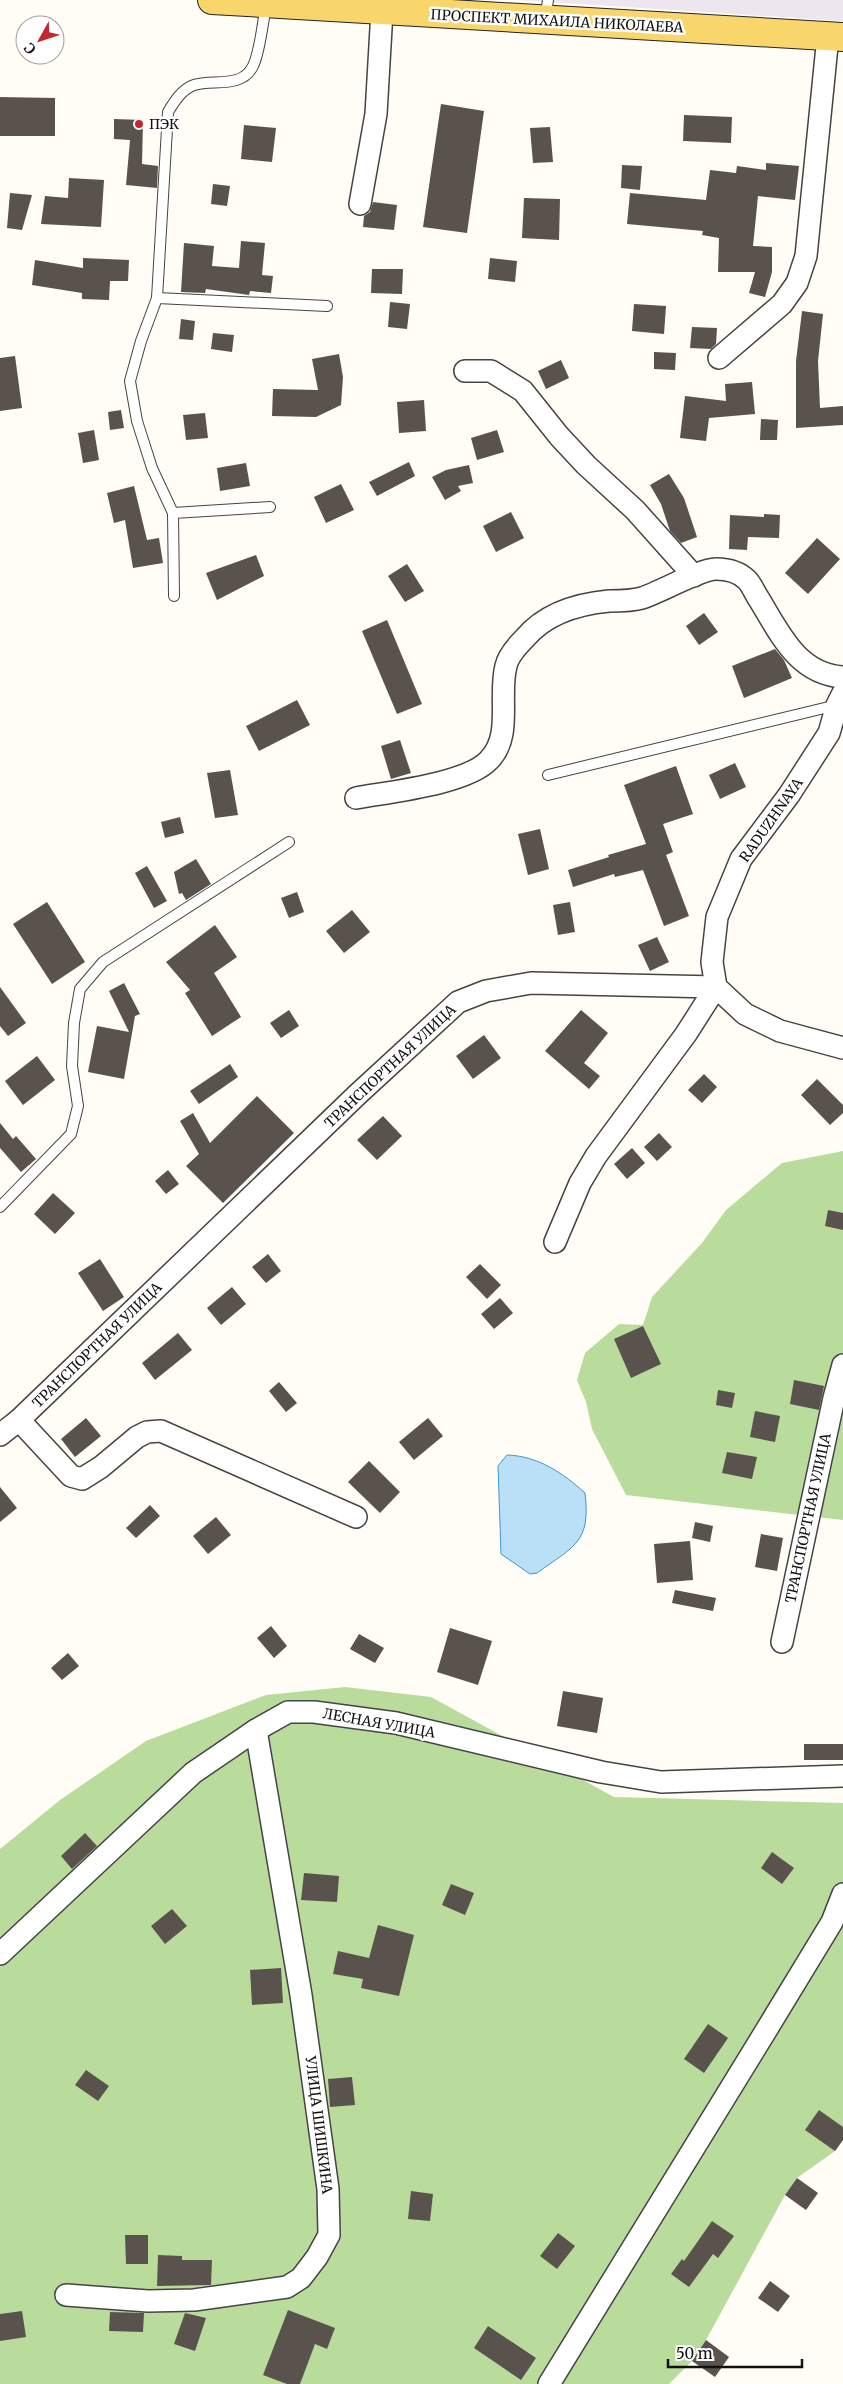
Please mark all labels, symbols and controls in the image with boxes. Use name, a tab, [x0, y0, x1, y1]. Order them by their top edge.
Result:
street label: ПРОСПЕКТ МИХАИЛА НИКОЛАЕВА	[430, 5, 684, 37]
north arrow	[15, 15, 65, 65]
text: С	[20, 39, 40, 58]
place label: ПЭК	[149, 115, 179, 133]
marker: ПЭК	[133, 118, 145, 130]
street label: RADUZHNAYA	[735, 774, 807, 866]
street label: ТРАНСПОРТНАЯ УЛИЦА	[321, 1000, 460, 1132]
street label: ТРАНСПОРТНАЯ УЛИЦА	[29, 1278, 166, 1412]
street label: ТРАНСПОРТНАЯ УЛИЦА	[781, 1431, 835, 1605]
street label: ЛЕСНАЯ УЛИЦА	[321, 1704, 437, 1742]
street label: УЛИЦА ШИШКИНА	[302, 2054, 336, 2195]
scale bar	[668, 2336, 802, 2368]
text: 50 m	[676, 2344, 713, 2363]

